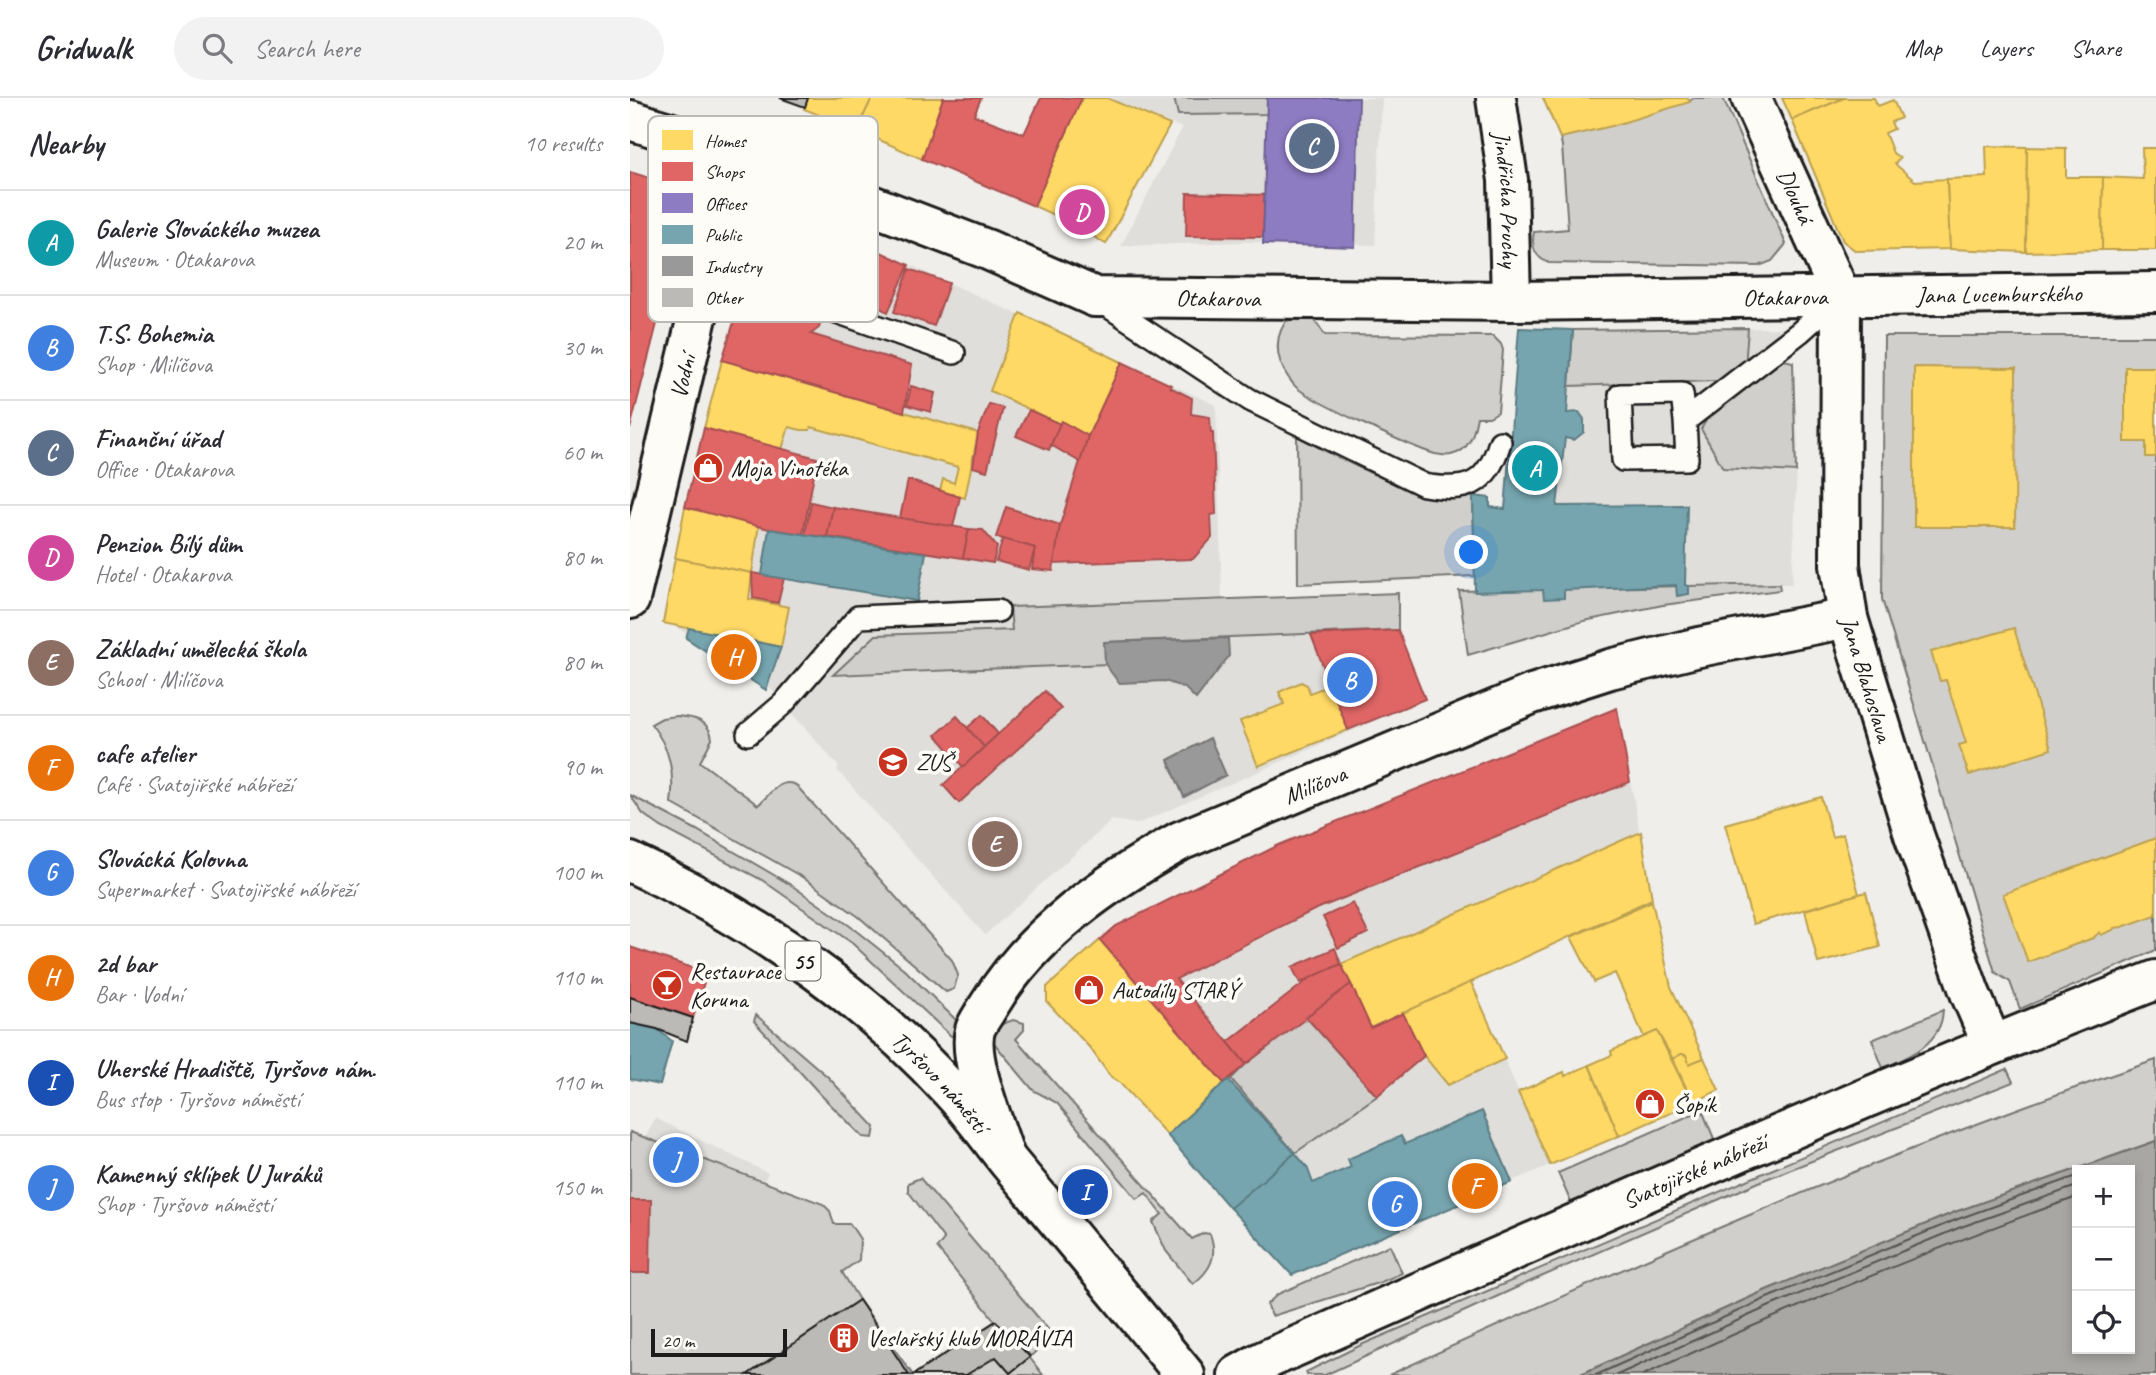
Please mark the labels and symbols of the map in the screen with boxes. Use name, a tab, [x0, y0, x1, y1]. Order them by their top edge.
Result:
legend	[648, 116, 878, 322]
pin: C	[1289, 120, 1335, 172]
street label: Jindřicha Pruchy	[1486, 128, 1525, 270]
text: Homes	[705, 129, 747, 153]
text: Shops	[705, 160, 745, 184]
street label: Dlouhá	[1770, 164, 1822, 231]
pin: D	[1059, 186, 1105, 238]
text: Offices	[705, 192, 748, 216]
text: Public	[705, 223, 743, 247]
text: Industry	[705, 255, 763, 279]
street label: Jana Lucemburského	[1915, 278, 2083, 310]
street label: Otakarova	[1743, 282, 1829, 313]
street label: Otakarova	[1176, 283, 1262, 314]
text: Other	[705, 286, 745, 310]
street label: Vodní	[663, 347, 704, 401]
pin: A	[1512, 442, 1558, 494]
shop icon: Moja Vinotéka	[691, 451, 725, 485]
place label: Moja Vinotéka	[731, 453, 849, 483]
your location	[1454, 535, 1488, 569]
street label: Jana Blahoslava	[1833, 612, 1900, 747]
pin: H	[711, 631, 757, 683]
pin: B	[1327, 654, 1373, 706]
school or university icon: ZUŠ	[876, 745, 910, 779]
place label: ZUŠ	[916, 747, 957, 777]
street label: Milíčova	[1279, 758, 1352, 811]
pin: E	[972, 818, 1018, 870]
road number: 55	[786, 942, 820, 981]
place label: Restaurace Koruna	[690, 956, 783, 1014]
bar icon: Restaurace Koruna	[650, 968, 684, 1002]
shop icon: Autodíly STARÝ	[1072, 973, 1106, 1007]
place label: Autodíly STARÝ	[1112, 975, 1244, 1005]
street label: Tyršovo náměstí	[885, 1025, 998, 1142]
shop icon: Šopík	[1633, 1087, 1667, 1121]
place label: Šopík	[1673, 1089, 1718, 1119]
street label: Svatojiřské nábřeží	[1618, 1125, 1775, 1216]
pin: J	[653, 1134, 699, 1186]
pin: F	[1452, 1160, 1498, 1212]
pin: I	[1062, 1166, 1108, 1218]
pin: G	[1372, 1178, 1418, 1230]
building icon: Veslařský klub MORÁVIA	[827, 1321, 861, 1355]
place label: Veslařský klub MORÁVIA	[867, 1323, 1073, 1353]
scale bar	[651, 1326, 788, 1358]

